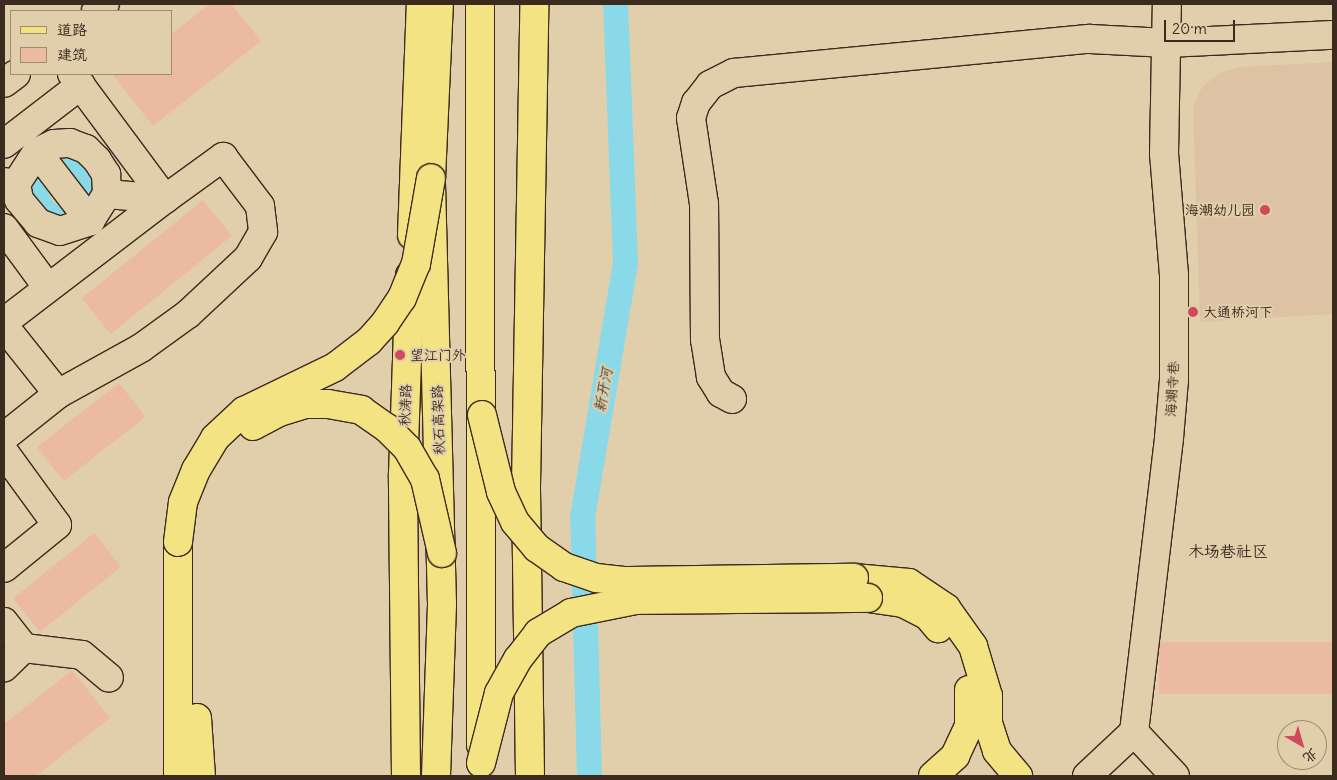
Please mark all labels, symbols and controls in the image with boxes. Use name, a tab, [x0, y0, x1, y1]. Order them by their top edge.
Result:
legend	[10, 10, 172, 75]
scale bar	[1167, 10, 1238, 42]
text: 20 m	[1172, 19, 1207, 38]
text: 道路	[57, 20, 87, 39]
text: 建筑	[57, 45, 87, 64]
place label: 海潮幼儿园	[1185, 202, 1255, 218]
marker: 海潮幼儿园	[1259, 204, 1271, 216]
place label: 大通桥河下	[1203, 304, 1273, 320]
marker: 大通桥河下	[1187, 306, 1199, 318]
place label: 望江门外	[410, 347, 466, 363]
marker: 望江门外	[394, 349, 406, 361]
street label: 海潮寺巷	[1162, 361, 1182, 417]
water label: 新开河	[590, 366, 616, 414]
street label: 秋涛路	[396, 384, 414, 426]
street label: 秋石高架路	[428, 385, 448, 455]
district label: 木场巷社区	[1188, 541, 1268, 561]
north arrow	[1277, 720, 1327, 770]
text: 北	[1300, 745, 1322, 767]

